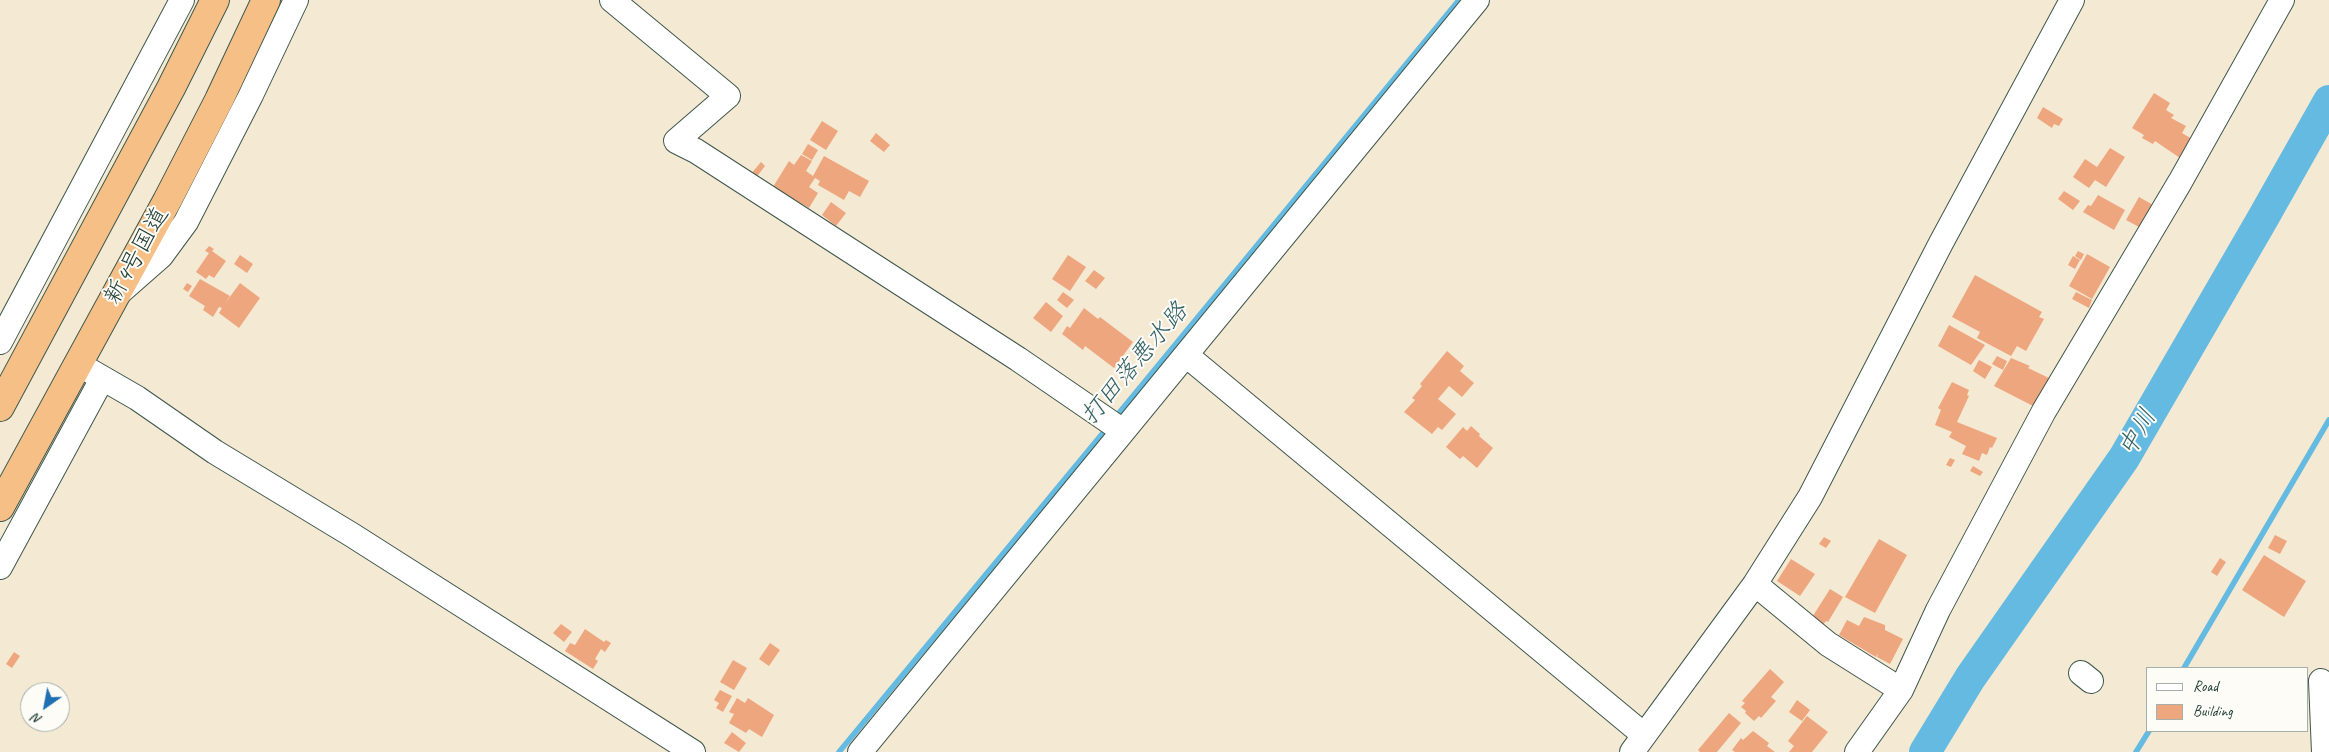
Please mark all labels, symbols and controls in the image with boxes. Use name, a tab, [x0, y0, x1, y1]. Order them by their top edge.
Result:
street label: 新4号国道	[99, 202, 175, 310]
water label: 打田落悪水路	[1075, 297, 1195, 431]
water label: 中川	[2113, 404, 2163, 462]
legend	[2146, 667, 2309, 732]
text: Road	[2193, 677, 2218, 696]
north arrow	[20, 682, 70, 732]
text: Building	[2193, 702, 2232, 721]
text: N	[29, 710, 45, 729]

